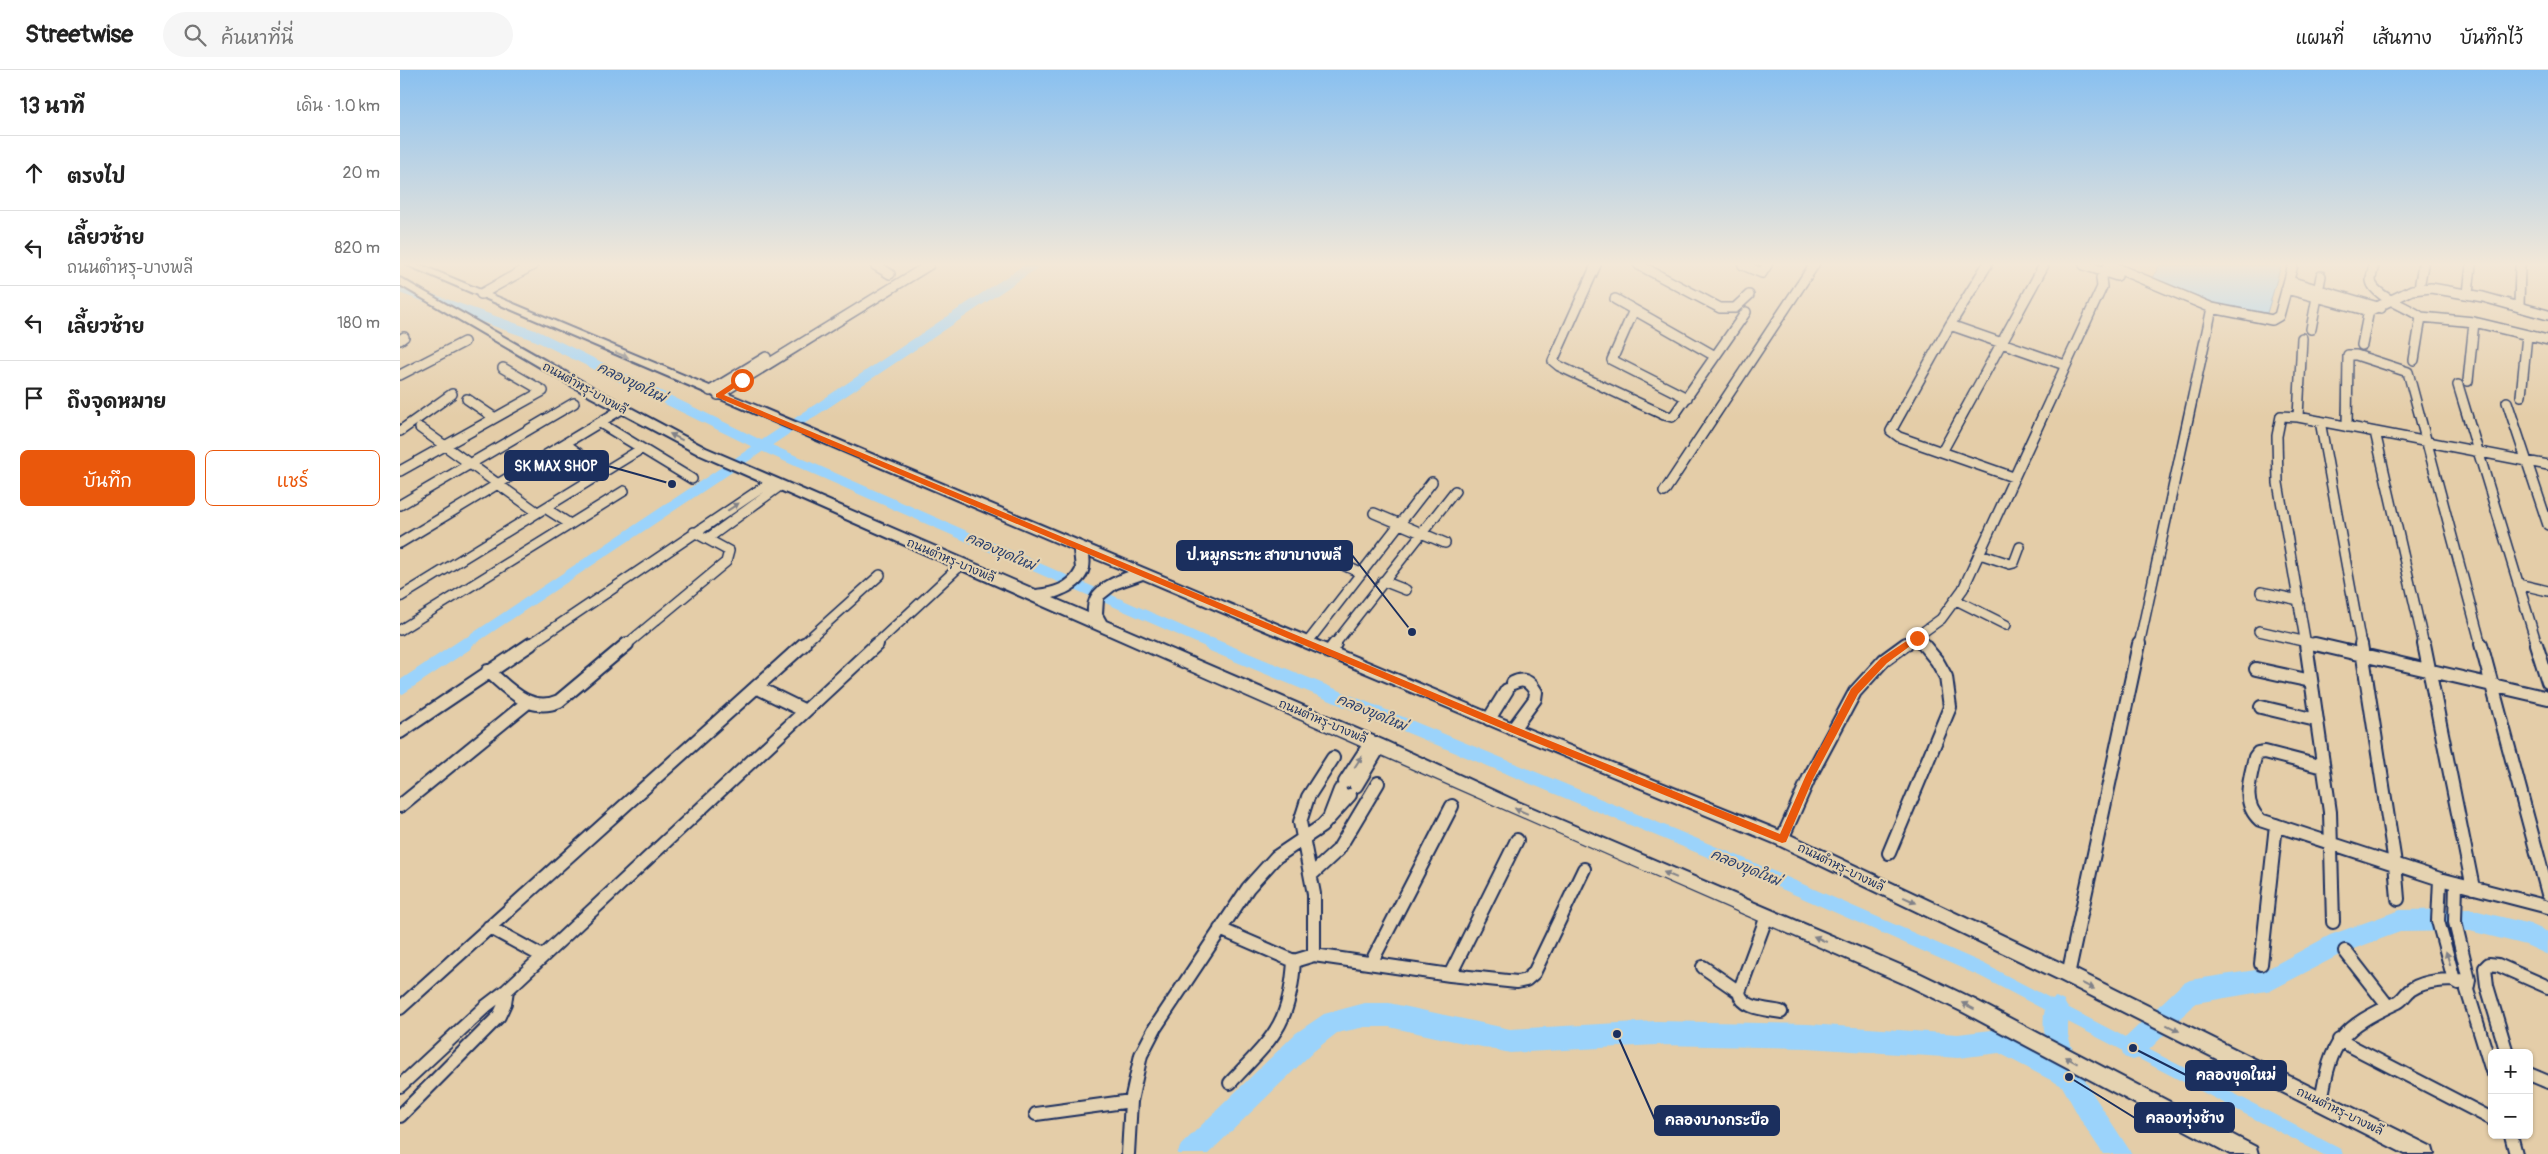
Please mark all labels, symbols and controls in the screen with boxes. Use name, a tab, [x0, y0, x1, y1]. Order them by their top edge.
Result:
search box	[163, 12, 513, 57]
text: Streetwise	[25, 20, 133, 49]
icon: search	[181, 21, 209, 49]
text: ค้นหาที่นี่	[221, 26, 293, 50]
text: แผนที่	[2296, 27, 2344, 50]
text: เส้นทาง	[2372, 27, 2432, 50]
text: บันทึกไว้	[2460, 27, 2523, 50]
text: 13 นาที	[20, 93, 85, 120]
text: เดิน · 1.0 km	[296, 96, 380, 116]
icon: ahead	[20, 159, 48, 187]
text: 20 m	[342, 163, 380, 183]
text: ตรงไป	[67, 165, 125, 189]
text: เลี้ยวซ้าย	[67, 226, 144, 250]
icon: left	[20, 234, 48, 262]
text: 820 m	[334, 238, 380, 258]
text: ถนนตำหรุ-บางพลี	[67, 258, 193, 278]
icon: left	[20, 309, 48, 337]
text: 180 m	[337, 313, 380, 333]
text: เลี้ยวซ้าย	[67, 315, 144, 339]
one-way arrow	[615, 351, 629, 359]
water label: คลองขุดใหม่	[594, 358, 672, 409]
street label: ถนนตำหรุ-บางพลี	[539, 359, 630, 419]
route start	[731, 369, 754, 392]
icon: arrive	[20, 384, 48, 412]
text: ถึงจุดหมาย	[67, 390, 166, 414]
one-way arrow	[668, 433, 683, 441]
button: บันทึก	[20, 450, 195, 506]
button: แชร์	[205, 450, 380, 506]
callout: SK MAX SHOP	[505, 451, 608, 480]
text: SK MAX SHOP	[514, 458, 598, 475]
one-way arrow	[726, 502, 739, 512]
water label: คลองขุดใหม่	[963, 528, 1041, 577]
street label: ถนนตำหรุ-บางพลี	[904, 535, 997, 587]
callout: ป.หมูกระทะ สาขาบางพลี	[1177, 541, 1352, 570]
text: ป.หมูกระทะ สาขาบางพลี	[1186, 545, 1342, 566]
route end	[1906, 627, 1929, 650]
water label: คลองขุดใหม่	[1334, 689, 1412, 738]
street label: ถนนตำหรุ-บางพลี	[1276, 696, 1369, 748]
one-way arrow	[1353, 755, 1362, 768]
one-way arrow	[1514, 806, 1528, 814]
street label: ถนนตำหรุ-บางพลี	[1795, 840, 1887, 896]
water label: คลองขุดใหม่	[1708, 844, 1786, 893]
one-way arrow	[1663, 870, 1677, 878]
one-way arrow	[1903, 897, 1917, 905]
one-way arrow	[1813, 934, 1827, 942]
one-way arrow	[2443, 951, 2451, 966]
one-way arrow	[2081, 982, 2096, 990]
one-way arrow	[1961, 1002, 1975, 1010]
one-way arrow	[2166, 1024, 2180, 1032]
map controls	[2488, 1049, 2533, 1139]
button: +	[2488, 1049, 2533, 1094]
one-way arrow	[2064, 1056, 2078, 1064]
callout: คลองขุดใหม่	[2186, 1061, 2286, 1090]
text: คลองขุดใหม่	[2196, 1065, 2276, 1086]
street label: ถนนตำหรุ-บางพลี	[2294, 1084, 2386, 1140]
button: −	[2488, 1094, 2533, 1139]
callout: คลองทุ่งช้าง	[2135, 1103, 2234, 1132]
callout: คลองบางกระบือ	[1655, 1106, 1779, 1135]
text: คลองทุ่งช้าง	[2146, 1108, 2224, 1129]
text: คลองบางกระบือ	[1665, 1110, 1769, 1129]

